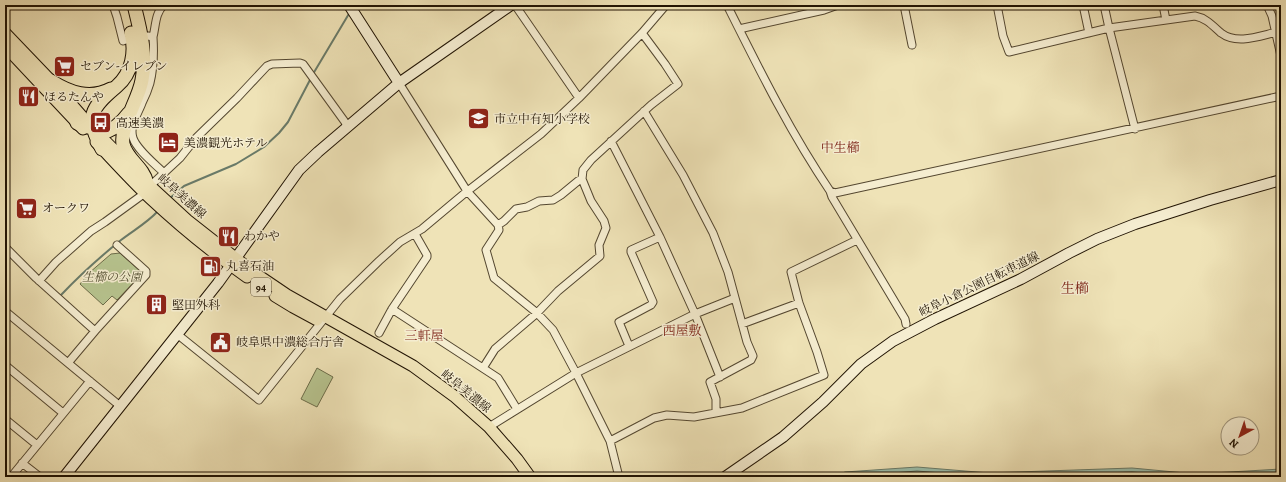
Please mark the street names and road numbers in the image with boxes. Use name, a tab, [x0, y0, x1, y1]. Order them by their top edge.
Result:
street label: 岐阜美濃線	[154, 170, 210, 222]
street label: 岐阜小倉公園自転車道線	[916, 248, 1042, 320]
road number: 94	[251, 278, 271, 296]
street label: 岐阜美濃線	[438, 366, 494, 416]

